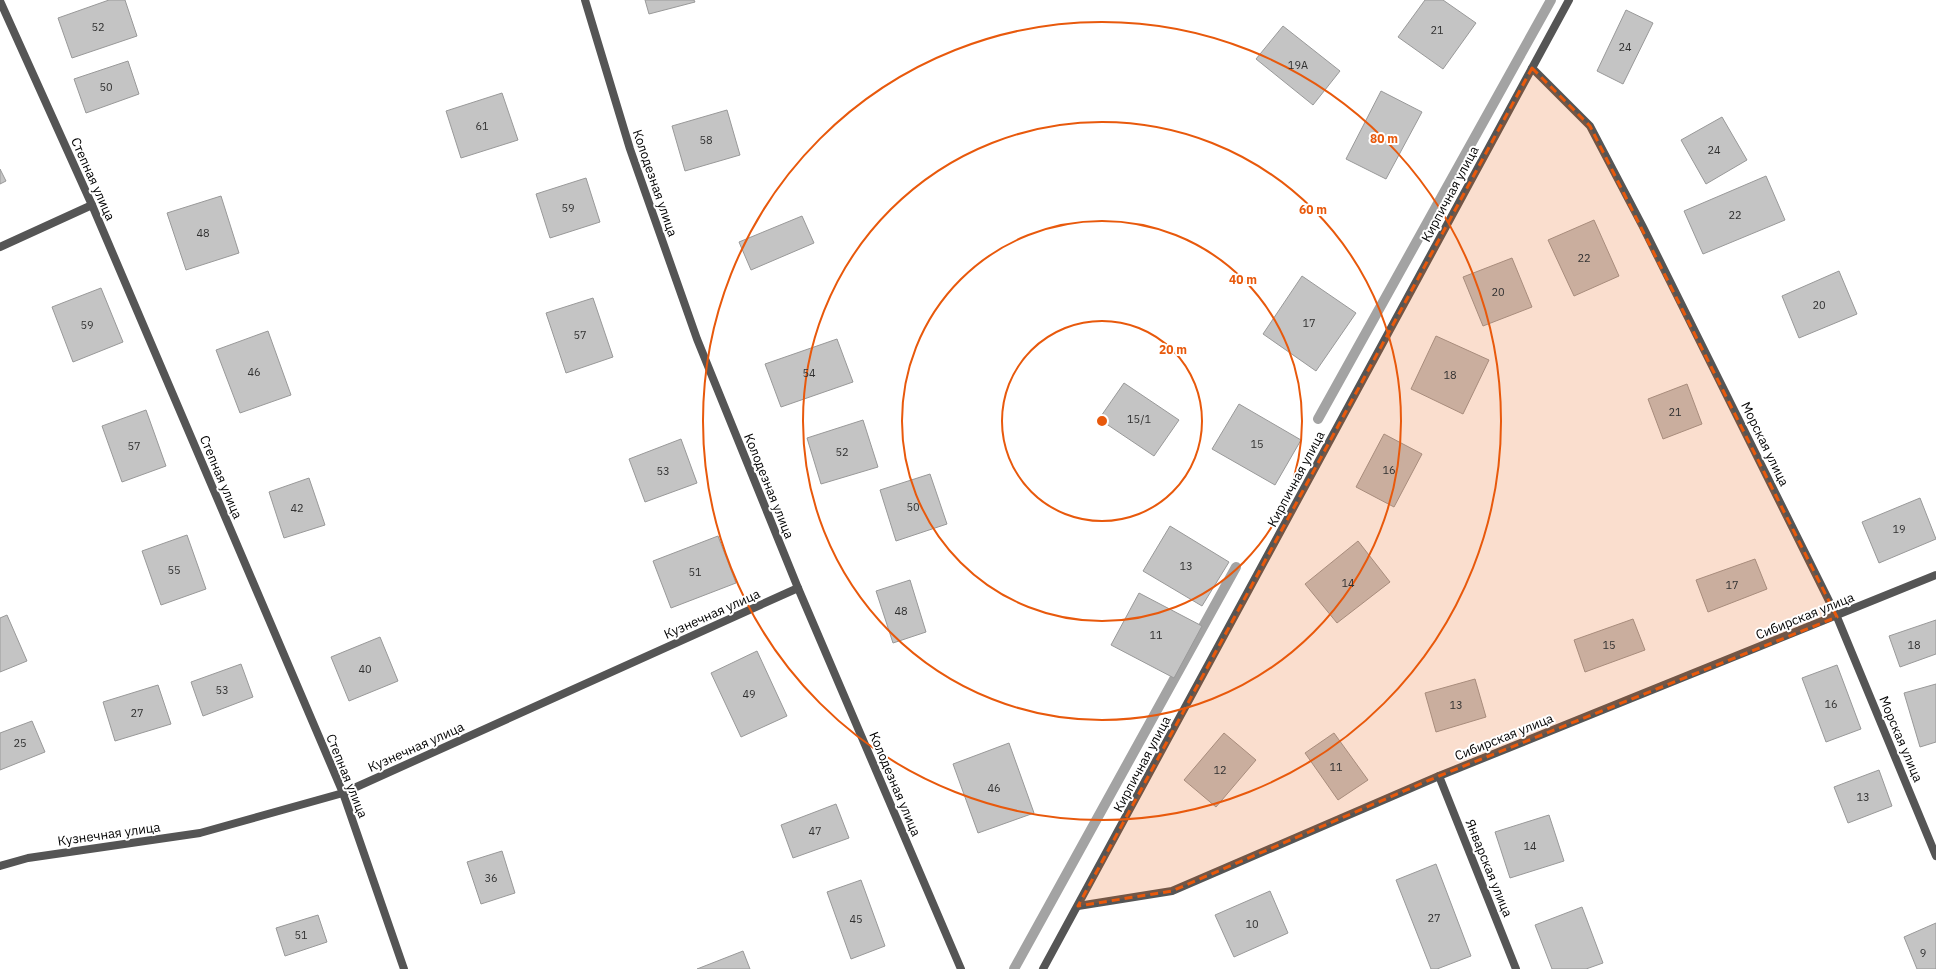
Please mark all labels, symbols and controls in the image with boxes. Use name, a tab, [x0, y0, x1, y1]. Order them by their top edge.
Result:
house number: 52	[91, 20, 105, 34]
house number: 21	[1430, 23, 1444, 37]
house number: 24	[1618, 40, 1632, 54]
house number: 19А	[1288, 58, 1308, 72]
house number: 50	[99, 80, 113, 94]
house number: 61	[475, 119, 489, 133]
street label: Колодезная улица	[629, 127, 681, 239]
text: 80 m	[1370, 131, 1398, 146]
house number: 58	[699, 133, 713, 147]
street label: Степная улица	[67, 135, 119, 223]
street label: Кирпичная улица	[1418, 143, 1482, 245]
house number: 24	[1707, 143, 1721, 157]
house number: 59	[561, 201, 575, 215]
text: 60 m	[1299, 202, 1327, 217]
house number: 22	[1728, 208, 1742, 222]
house number: 48	[196, 226, 210, 240]
house number: 22	[1577, 251, 1591, 265]
text: 40 m	[1229, 272, 1257, 287]
house number: 20	[1491, 285, 1505, 299]
house number: 20	[1812, 298, 1826, 312]
house number: 17	[1302, 316, 1316, 330]
house number: 59	[80, 318, 94, 332]
house number: 57	[573, 328, 587, 342]
text: 20 m	[1159, 342, 1187, 357]
house number: 46	[247, 365, 261, 379]
house number: 54	[802, 366, 816, 380]
house number: 18	[1443, 368, 1457, 382]
street label: Морская улица	[1737, 399, 1793, 489]
house number: 21	[1668, 405, 1682, 419]
house number: 15/1	[1127, 412, 1151, 426]
centre of rings	[1095, 414, 1109, 428]
street label: Кирпичная улица	[1264, 428, 1328, 530]
street label: Колодезная улица	[740, 431, 798, 541]
street label: Степная улица	[196, 433, 246, 521]
house number: 15	[1250, 437, 1264, 451]
house number: 57	[127, 439, 141, 453]
house number: 52	[835, 445, 849, 459]
house number: 16	[1382, 463, 1396, 477]
house number: 53	[656, 464, 670, 478]
house number: 50	[906, 500, 920, 514]
house number: 42	[290, 501, 304, 515]
house number: 19	[1892, 522, 1906, 536]
house number: 13	[1179, 559, 1193, 573]
house number: 55	[167, 563, 181, 577]
house number: 51	[688, 565, 702, 579]
house number: 14	[1341, 576, 1355, 590]
house number: 17	[1725, 578, 1739, 592]
street label: Кузнечная улица	[661, 585, 763, 643]
street label: Сибирская улица	[1753, 588, 1857, 644]
house number: 48	[894, 604, 908, 618]
house number: 11	[1149, 628, 1163, 642]
house number: 15	[1602, 638, 1616, 652]
house number: 18	[1907, 638, 1921, 652]
house number: 40	[358, 662, 372, 676]
house number: 53	[215, 683, 229, 697]
house number: 49	[742, 687, 756, 701]
street label: Морская улица	[1875, 693, 1927, 785]
house number: 16	[1824, 697, 1838, 711]
house number: 13	[1449, 698, 1463, 712]
house number: 27	[130, 706, 144, 720]
street label: Сибирская улица	[1452, 709, 1556, 765]
street label: Кирпичная улица	[1110, 713, 1174, 815]
street label: Кузнечная улица	[365, 718, 467, 776]
street label: Колодезная улица	[865, 729, 925, 839]
street label: Степная улица	[322, 731, 372, 821]
house number: 25	[13, 736, 27, 750]
house number: 11	[1329, 760, 1343, 774]
house number: 12	[1213, 763, 1227, 777]
house number: 46	[987, 781, 1001, 795]
house number: 13	[1856, 790, 1870, 804]
street label: Январская улица	[1462, 817, 1516, 920]
street label: Кузнечная улица	[56, 818, 162, 850]
house number: 47	[808, 824, 822, 838]
house number: 14	[1523, 839, 1537, 853]
house number: 36	[484, 871, 498, 885]
house number: 27	[1427, 911, 1441, 925]
house number: 45	[849, 912, 863, 926]
house number: 10	[1245, 917, 1259, 931]
house number: 51	[294, 928, 308, 942]
house number: 9	[1920, 946, 1926, 960]

